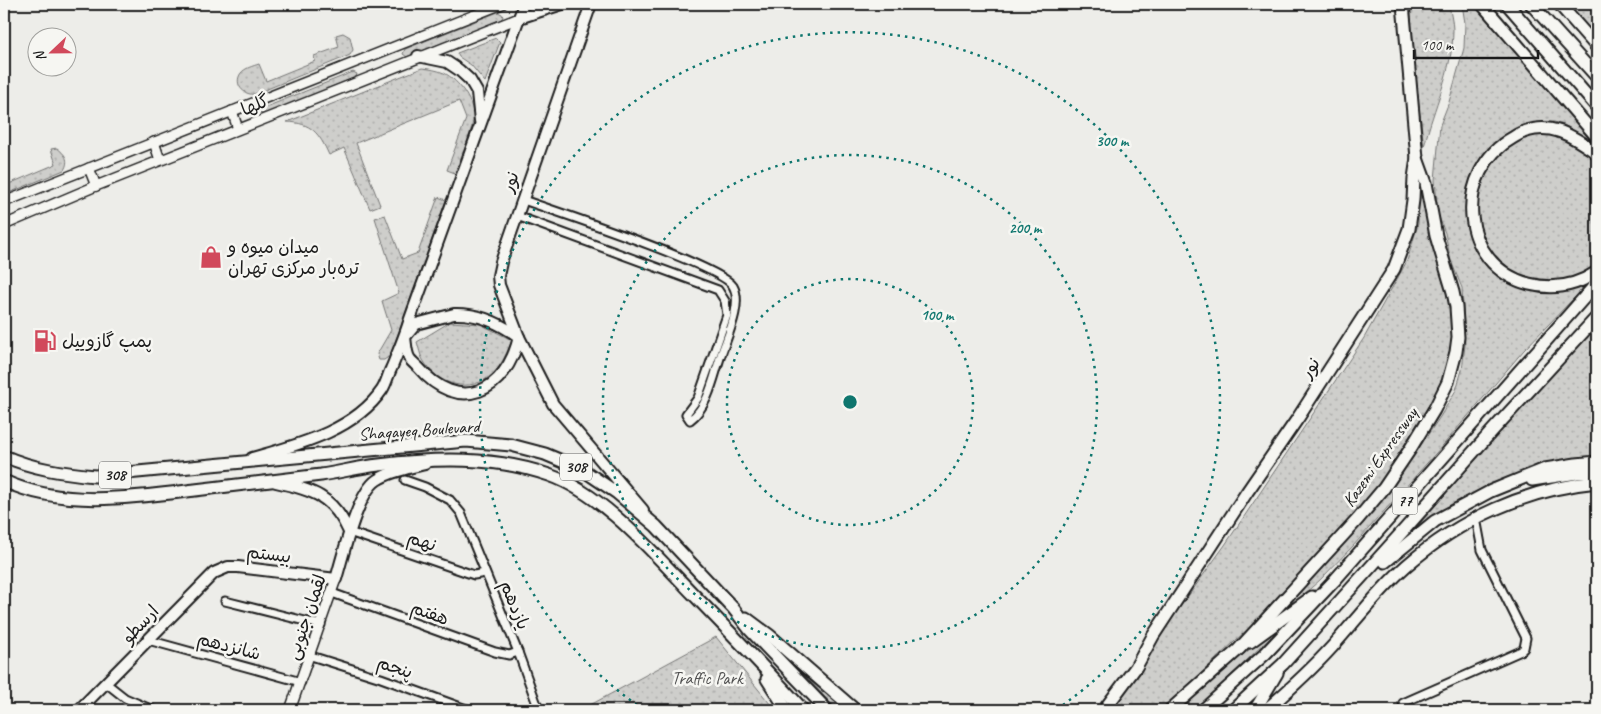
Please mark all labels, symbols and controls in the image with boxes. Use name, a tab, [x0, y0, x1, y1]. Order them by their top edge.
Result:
north arrow	[28, 28, 78, 78]
scale bar	[1414, 28, 1537, 60]
text: 100 m	[1421, 36, 1455, 55]
text: N	[30, 47, 50, 64]
street label: گلها	[238, 89, 273, 121]
text: 300 m	[1096, 132, 1130, 151]
street label: نور	[496, 169, 524, 196]
text: 200 m	[1009, 219, 1043, 238]
place label: میدان میوه و تره‌بار مرکزی تهران	[226, 236, 360, 279]
shop icon: میدان میوه و تره‌بار مرکزی تهران	[198, 244, 224, 270]
text: 100 m	[921, 306, 955, 325]
fuel station icon: پمپ گازوییل	[32, 328, 58, 354]
place label: پمپ گازوییل	[62, 330, 152, 353]
street label: نور	[1295, 353, 1325, 384]
centre of rings	[841, 393, 859, 411]
street label: Kazemi Expressway	[1338, 402, 1423, 511]
street label: Shaqayeq Boulevard	[358, 415, 483, 445]
road number: 308	[560, 454, 592, 481]
road number: 308	[99, 462, 131, 488]
road number: 77	[1392, 488, 1418, 514]
street label: نهم	[404, 526, 439, 559]
street label: بیستم	[245, 540, 292, 571]
street label: لقمان جنوبی	[281, 571, 332, 663]
street label: یازدهم	[492, 577, 535, 634]
street label: هفتم	[407, 596, 452, 633]
street label: ارسطو	[116, 600, 164, 649]
street label: شانزدهم	[194, 627, 263, 668]
street label: پنجم	[373, 651, 416, 686]
park label: Traffic Park	[671, 667, 744, 689]

